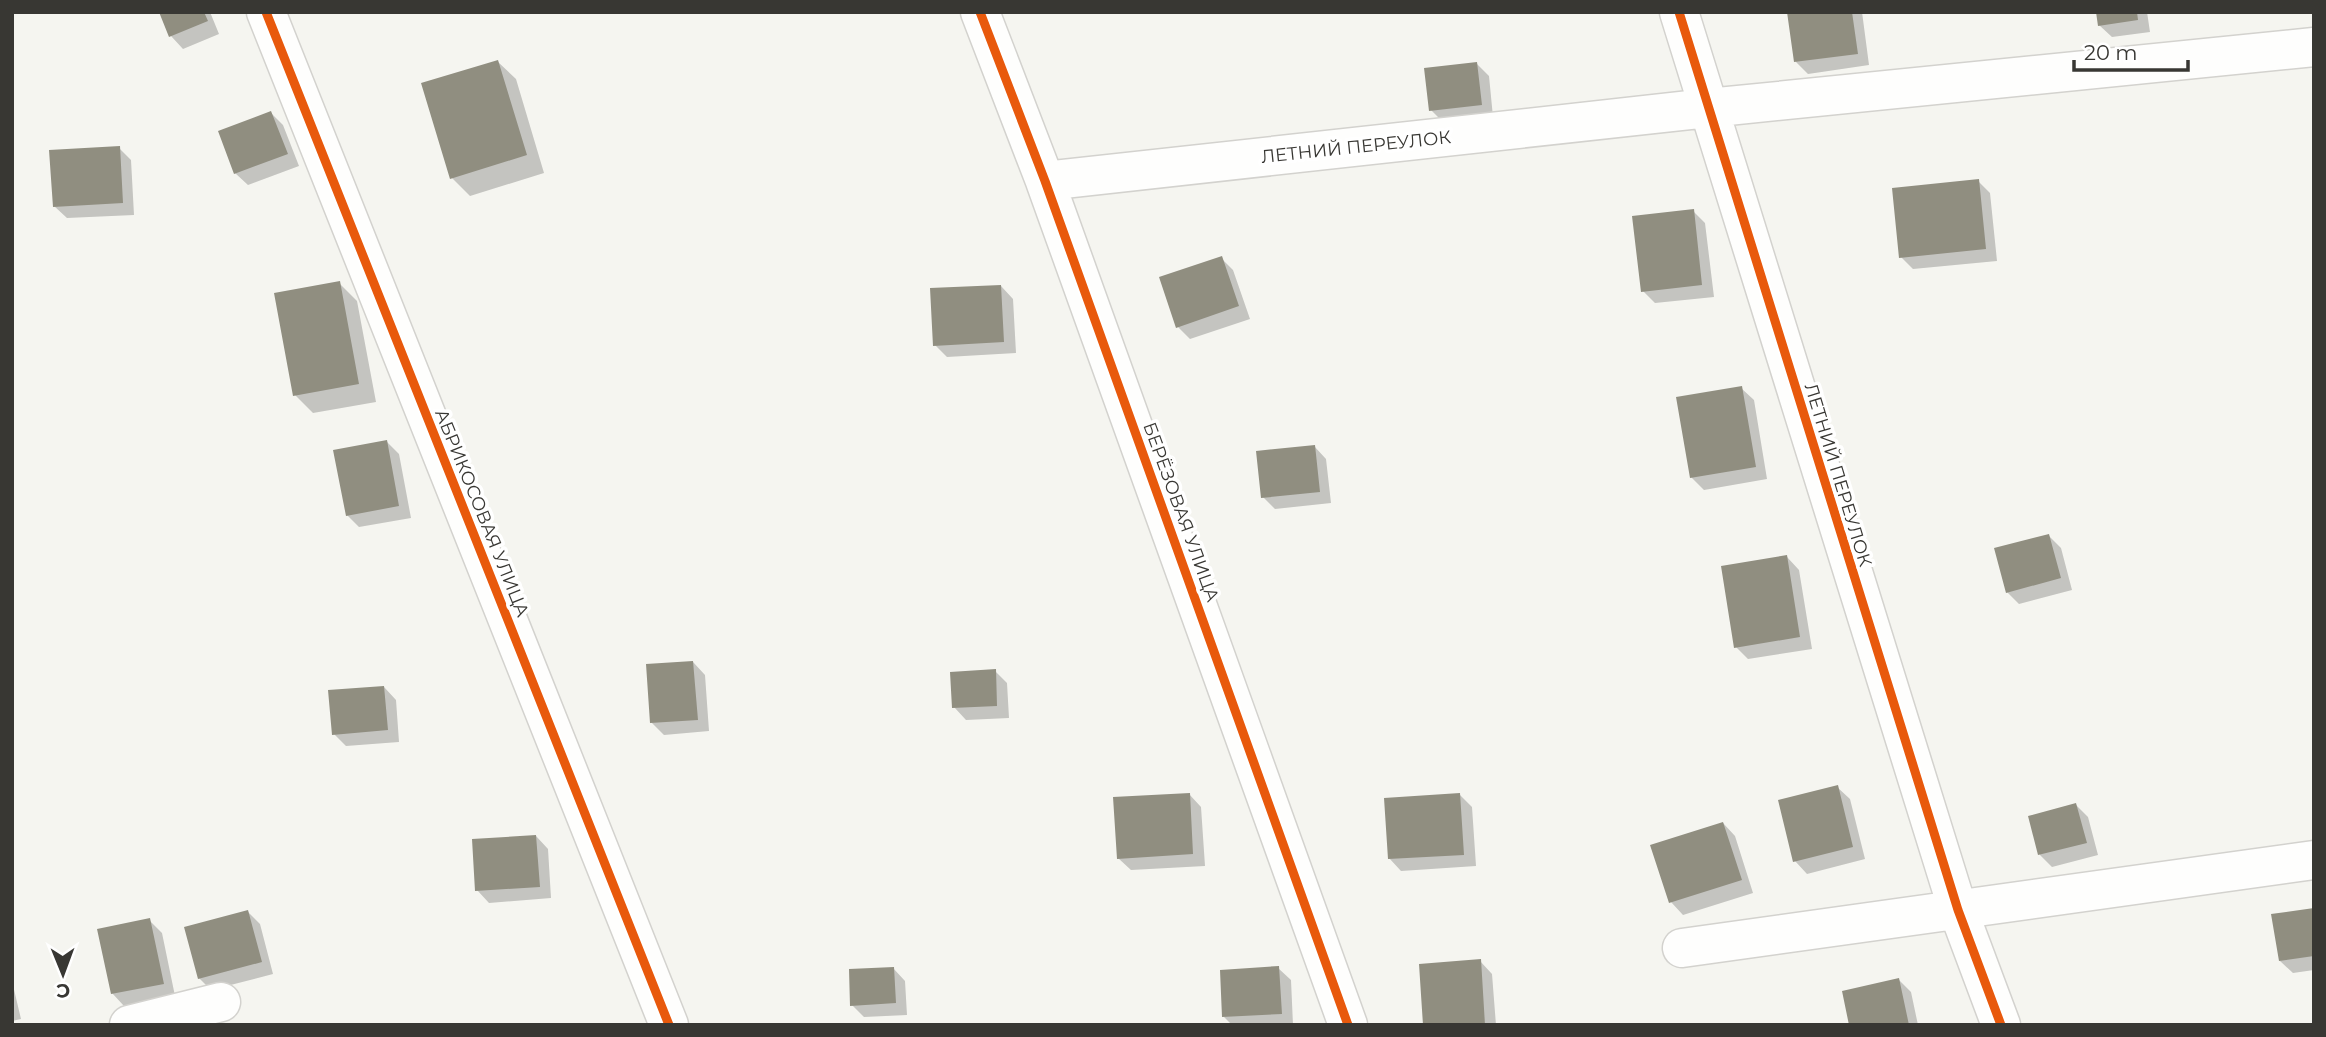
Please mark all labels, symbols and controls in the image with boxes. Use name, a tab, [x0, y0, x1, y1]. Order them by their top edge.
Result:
scale bar	[2074, 28, 2188, 72]
text: 20 m	[2084, 40, 2138, 65]
street label: ЛЕТНИЙ ПЕРЕУЛОК	[1260, 126, 1452, 168]
street label: ЛЕТНИЙ ПЕРЕУЛОК	[1800, 381, 1876, 570]
street label: АБРИКОСОВАЯ УЛИЦА	[430, 406, 534, 621]
street label: БЕРЁЗОВАЯ УЛИЦА	[1138, 419, 1224, 605]
north arrow	[28, 939, 98, 1009]
text: С	[56, 979, 70, 1002]

